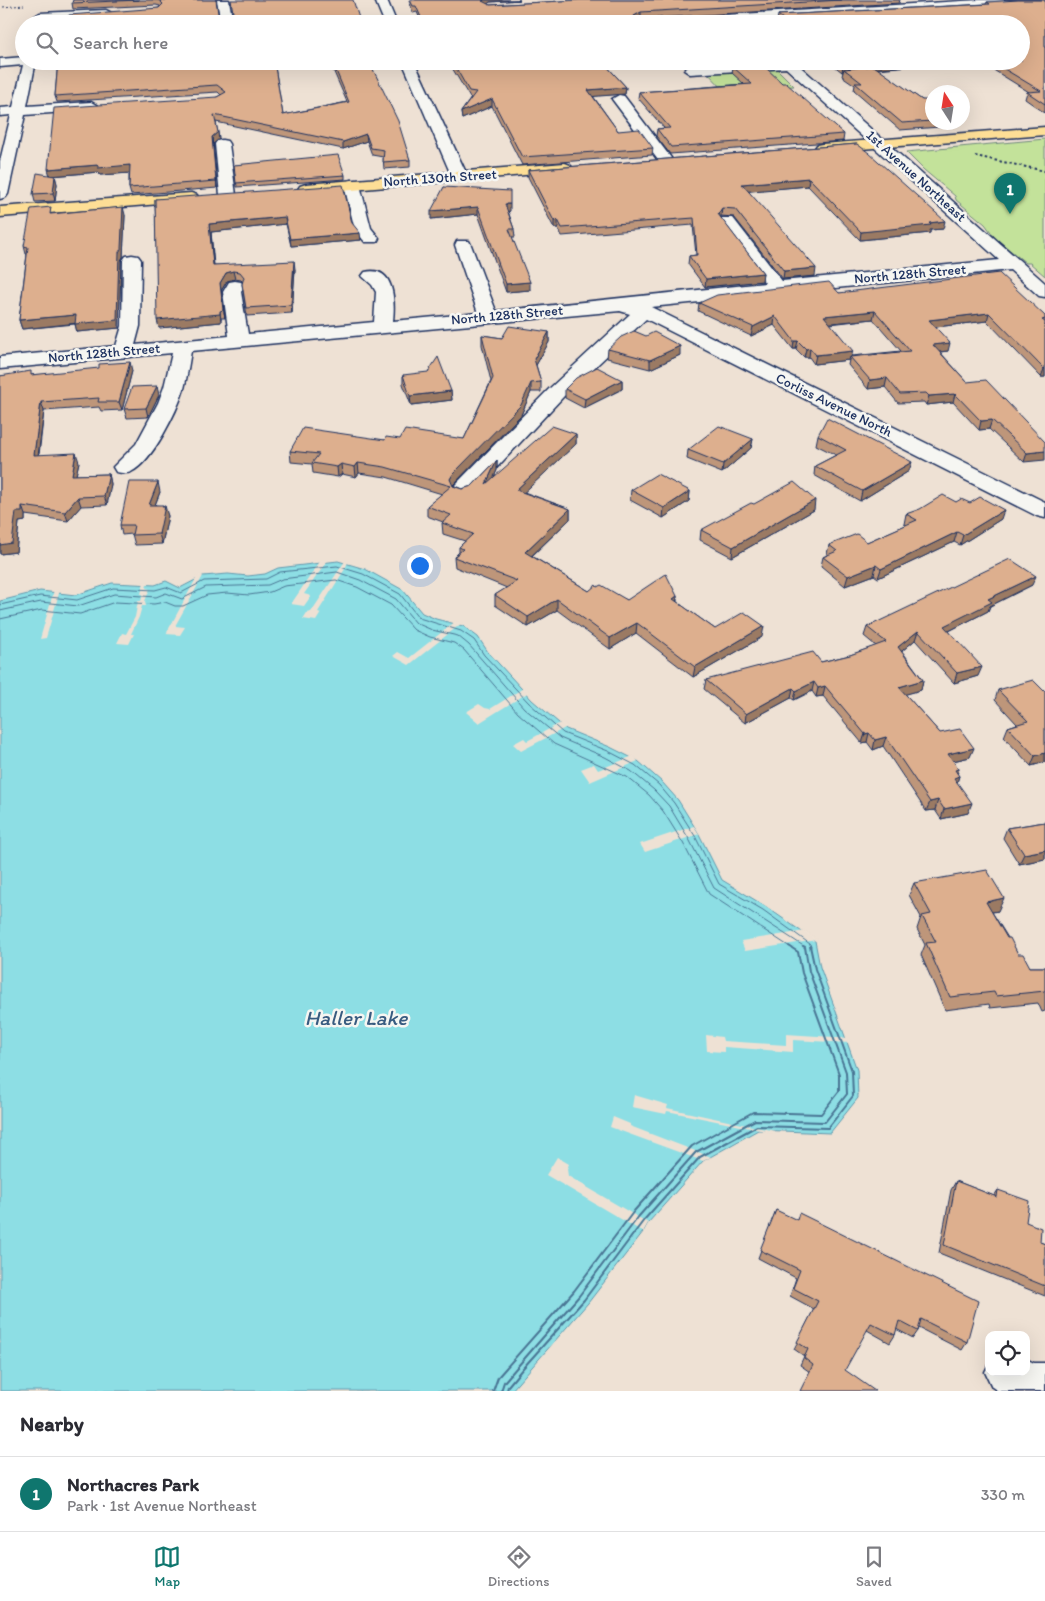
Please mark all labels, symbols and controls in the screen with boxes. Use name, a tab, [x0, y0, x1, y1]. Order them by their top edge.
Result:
search box	[15, 15, 1030, 70]
icon: search	[33, 29, 61, 57]
text: Search here	[73, 31, 168, 54]
north arrow	[925, 85, 970, 130]
street label: 1st Avenue Northeast	[862, 127, 970, 225]
street label: North 130th Street	[383, 166, 497, 190]
pin: 1	[994, 173, 1026, 214]
street label: North 128th Street	[853, 261, 967, 287]
street label: North 128th Street	[450, 302, 564, 328]
street label: North 128th Street	[47, 340, 161, 366]
street label: Corliss Avenue North	[773, 369, 895, 441]
your location	[407, 553, 433, 579]
water label: Haller Lake	[305, 1005, 408, 1030]
map controls	[985, 1331, 1030, 1376]
button: locate	[985, 1331, 1030, 1376]
text: Nearby	[20, 1411, 84, 1436]
text: Northacres Park	[67, 1473, 199, 1496]
text: 1	[32, 1485, 40, 1504]
text: 330 m	[981, 1485, 1025, 1504]
text: Park · 1st Avenue Northeast	[67, 1496, 257, 1515]
tab: Map	[153, 1543, 181, 1590]
tab: Directions	[488, 1543, 549, 1590]
tab: Saved	[856, 1543, 892, 1590]

